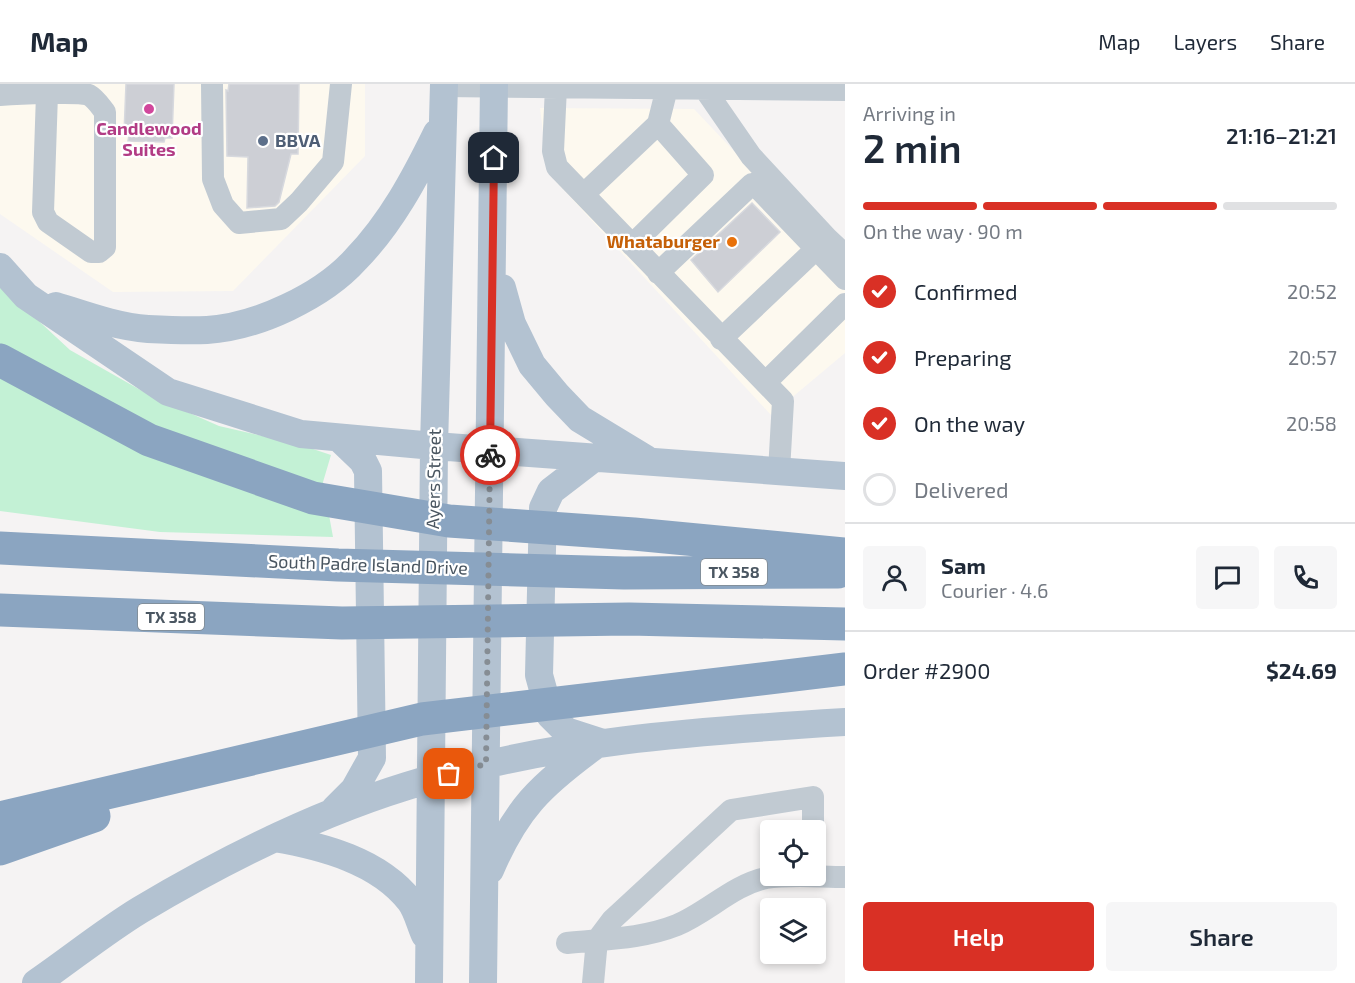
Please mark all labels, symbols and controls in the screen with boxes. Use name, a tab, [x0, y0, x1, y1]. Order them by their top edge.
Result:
text: Map	[30, 24, 88, 58]
text: Map	[1098, 29, 1140, 54]
text: Layers	[1173, 29, 1237, 54]
text: Share	[1270, 29, 1325, 54]
text: Arriving in	[863, 101, 956, 125]
marker: Candlewood Suites	[142, 102, 156, 116]
place label: Candlewood Suites	[96, 117, 202, 160]
text: 21:16–21:21	[1226, 122, 1337, 148]
text: 2 min	[863, 124, 962, 171]
place label: BBVA	[275, 129, 321, 151]
pin	[468, 132, 519, 183]
marker: BBVA	[256, 134, 270, 148]
icon: home	[477, 141, 510, 174]
text: On the way · 90 m	[863, 219, 1023, 243]
place label: Whataburger	[607, 230, 720, 252]
marker: Whataburger	[725, 235, 739, 249]
icon: check	[863, 275, 896, 308]
text: Confirmed	[914, 278, 1018, 304]
text: 20:52	[1287, 279, 1337, 303]
icon: check	[863, 341, 896, 374]
text: Preparing	[914, 344, 1012, 370]
text: 20:57	[1288, 345, 1337, 369]
icon: check	[863, 407, 896, 440]
text: On the way	[914, 410, 1025, 436]
text: 20:58	[1286, 411, 1337, 435]
courier	[460, 425, 520, 485]
street label: Ayers Street	[421, 428, 445, 529]
icon: bike	[474, 439, 507, 472]
text: Delivered	[914, 476, 1009, 502]
button: person	[863, 546, 926, 609]
button: chat	[1196, 546, 1259, 609]
button: phone	[1274, 546, 1337, 609]
street label: South Padre Island Drive	[268, 550, 468, 578]
text: Sam	[941, 552, 986, 578]
road number: TX 358	[701, 559, 767, 585]
text: Courier · 4.6	[941, 578, 1048, 602]
road number: TX 358	[138, 604, 204, 630]
text: Order #2900	[863, 657, 991, 683]
text: $24.69	[1266, 657, 1337, 683]
pin	[423, 748, 474, 799]
icon: bag	[432, 757, 465, 790]
map controls	[760, 820, 826, 964]
button: locate	[760, 820, 826, 886]
button: layers	[760, 898, 826, 964]
button: Help	[863, 902, 1094, 971]
button: Share	[1106, 902, 1337, 971]

